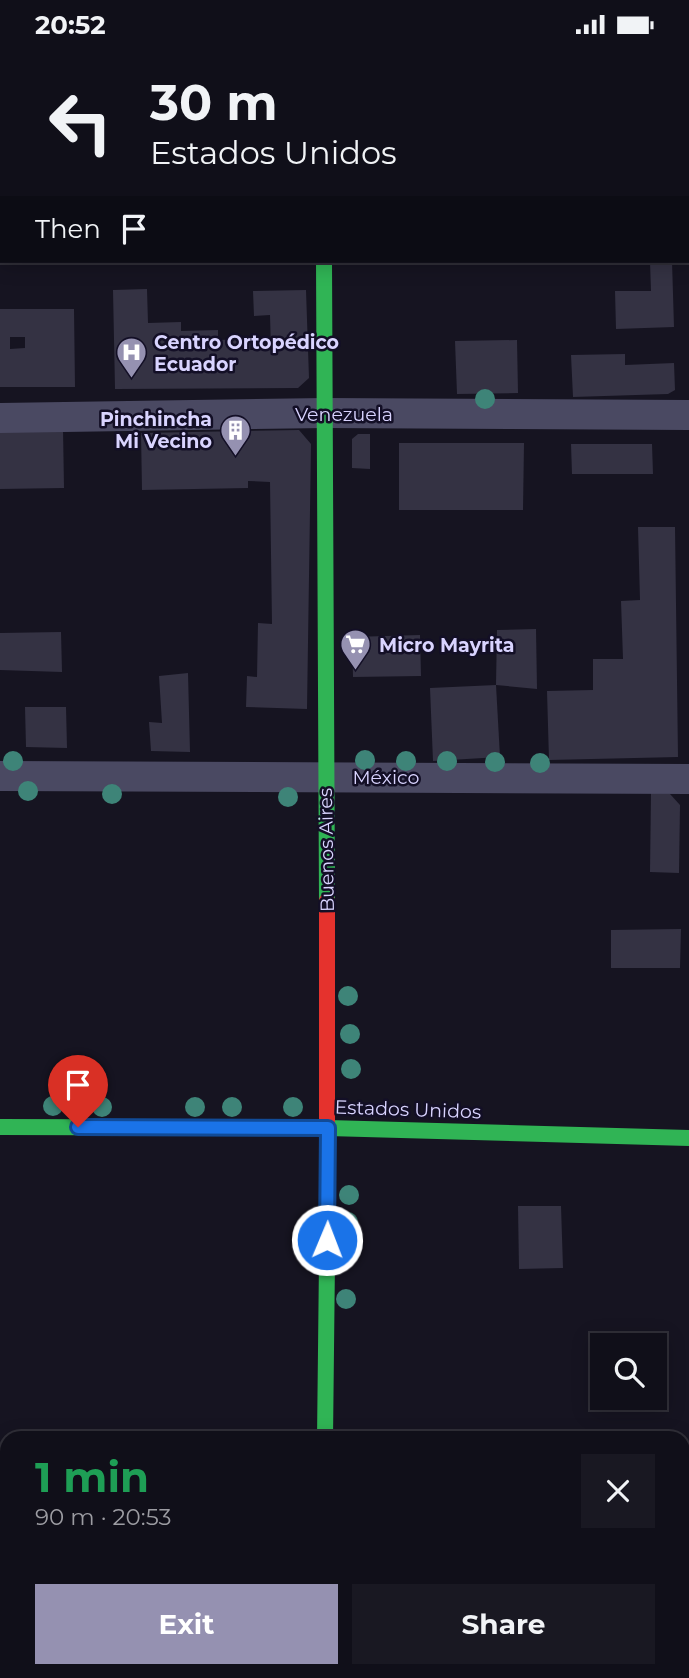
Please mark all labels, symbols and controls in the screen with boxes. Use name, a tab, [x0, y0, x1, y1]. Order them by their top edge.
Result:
text: 20:52	[35, 9, 106, 41]
text: 30 m	[150, 73, 278, 132]
icon: left	[35, 77, 126, 168]
text: Estados Unidos	[150, 133, 397, 172]
icon: arrive	[115, 210, 153, 248]
text: Then	[35, 213, 101, 245]
place label: Centro Ortopédico Ecuador	[154, 331, 339, 376]
hospital icon: Centro Ortopédico Ecuador	[114, 336, 148, 380]
street label: Venezuela	[295, 403, 393, 426]
place label: Pinchincha Mi Vecino	[100, 408, 212, 453]
building icon: Pinchincha Mi Vecino	[218, 413, 252, 457]
supermarket icon: Micro Mayrita	[339, 628, 373, 672]
place label: Micro Mayrita	[379, 634, 514, 657]
street label: México	[352, 766, 420, 789]
street label: Buenos Aires	[314, 788, 339, 912]
pin	[48, 1055, 108, 1127]
icon: arrive	[59, 1066, 97, 1104]
street label: Estados Unidos	[334, 1095, 482, 1124]
position arrow	[290, 1203, 364, 1277]
map controls	[590, 1333, 667, 1410]
button: search	[590, 1333, 667, 1410]
text: 1 min	[35, 1451, 149, 1503]
button: close	[581, 1454, 655, 1528]
text: 90 m · 20:53	[35, 1503, 172, 1531]
button: Exit	[35, 1584, 338, 1664]
button: Share	[352, 1584, 655, 1664]

